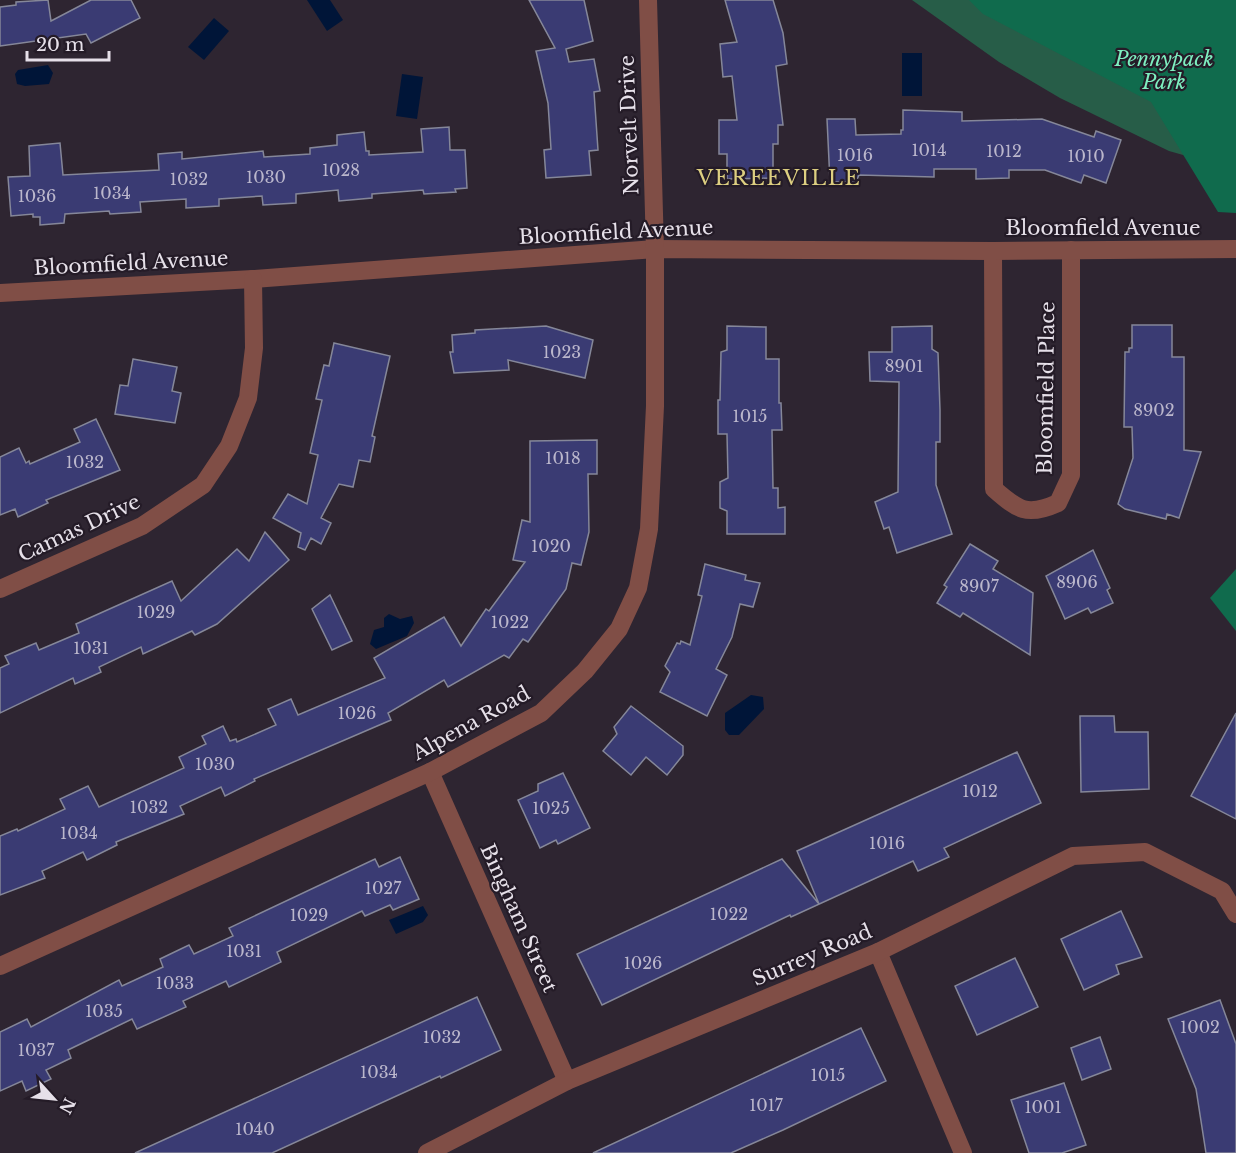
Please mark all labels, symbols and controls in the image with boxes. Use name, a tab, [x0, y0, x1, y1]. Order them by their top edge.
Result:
scale bar	[27, 24, 110, 62]
text: 20 m	[36, 34, 84, 56]
park label: Pennypack Park	[1114, 47, 1214, 94]
street label: Norvelt Drive	[615, 55, 643, 195]
house number: 1014	[911, 140, 947, 160]
house number: 1012	[986, 141, 1022, 161]
house number: 1016	[837, 145, 873, 165]
house number: 1010	[1067, 146, 1105, 166]
house number: 1028	[322, 160, 360, 180]
district label: VEREEVILLE	[696, 165, 861, 191]
house number: 1030	[246, 167, 286, 187]
house number: 1032	[170, 169, 208, 189]
house number: 1034	[93, 183, 131, 203]
house number: 1036	[18, 186, 56, 206]
street label: Bloomfield Avenue	[518, 215, 714, 249]
street label: Bloomfield Avenue	[1005, 216, 1201, 240]
street label: Bloomfield Avenue	[33, 246, 229, 280]
street label: Bloomfield Place	[1032, 301, 1060, 475]
house number: 1023	[543, 342, 581, 362]
house number: 8901	[885, 356, 923, 376]
house number: 8902	[1133, 400, 1175, 420]
house number: 1015	[733, 406, 767, 426]
house number: 1018	[545, 448, 581, 468]
house number: 1032	[66, 452, 104, 472]
street label: Camas Drive	[14, 489, 144, 567]
house number: 1020	[531, 536, 571, 556]
house number: 8906	[1056, 572, 1098, 592]
house number: 8907	[959, 576, 1000, 596]
house number: 1029	[137, 602, 175, 622]
house number: 1022	[491, 612, 529, 632]
house number: 1031	[73, 638, 109, 658]
street label: Alpena Road	[407, 681, 534, 766]
house number: 1026	[338, 703, 376, 723]
house number: 1030	[195, 754, 235, 774]
house number: 1012	[962, 781, 998, 801]
house number: 1032	[130, 797, 168, 817]
house number: 1025	[532, 798, 570, 818]
house number: 1034	[60, 823, 98, 843]
house number: 1016	[869, 833, 905, 853]
street label: Bingham Street	[475, 840, 563, 996]
house number: 1027	[365, 878, 402, 898]
house number: 1022	[710, 904, 748, 924]
house number: 1029	[290, 905, 328, 925]
street label: Surrey Road	[749, 919, 875, 991]
house number: 1031	[226, 941, 262, 961]
house number: 1026	[624, 953, 662, 973]
house number: 1033	[156, 973, 194, 993]
house number: 1035	[85, 1001, 123, 1021]
house number: 1002	[1180, 1017, 1220, 1037]
house number: 1032	[423, 1027, 461, 1047]
house number: 1037	[18, 1040, 55, 1060]
house number: 1034	[360, 1062, 398, 1082]
house number: 1015	[811, 1065, 845, 1085]
north arrow	[24, 1069, 84, 1129]
text: N	[55, 1095, 80, 1117]
house number: 1017	[749, 1095, 784, 1115]
house number: 1001	[1024, 1097, 1062, 1117]
house number: 1040	[235, 1119, 275, 1139]

